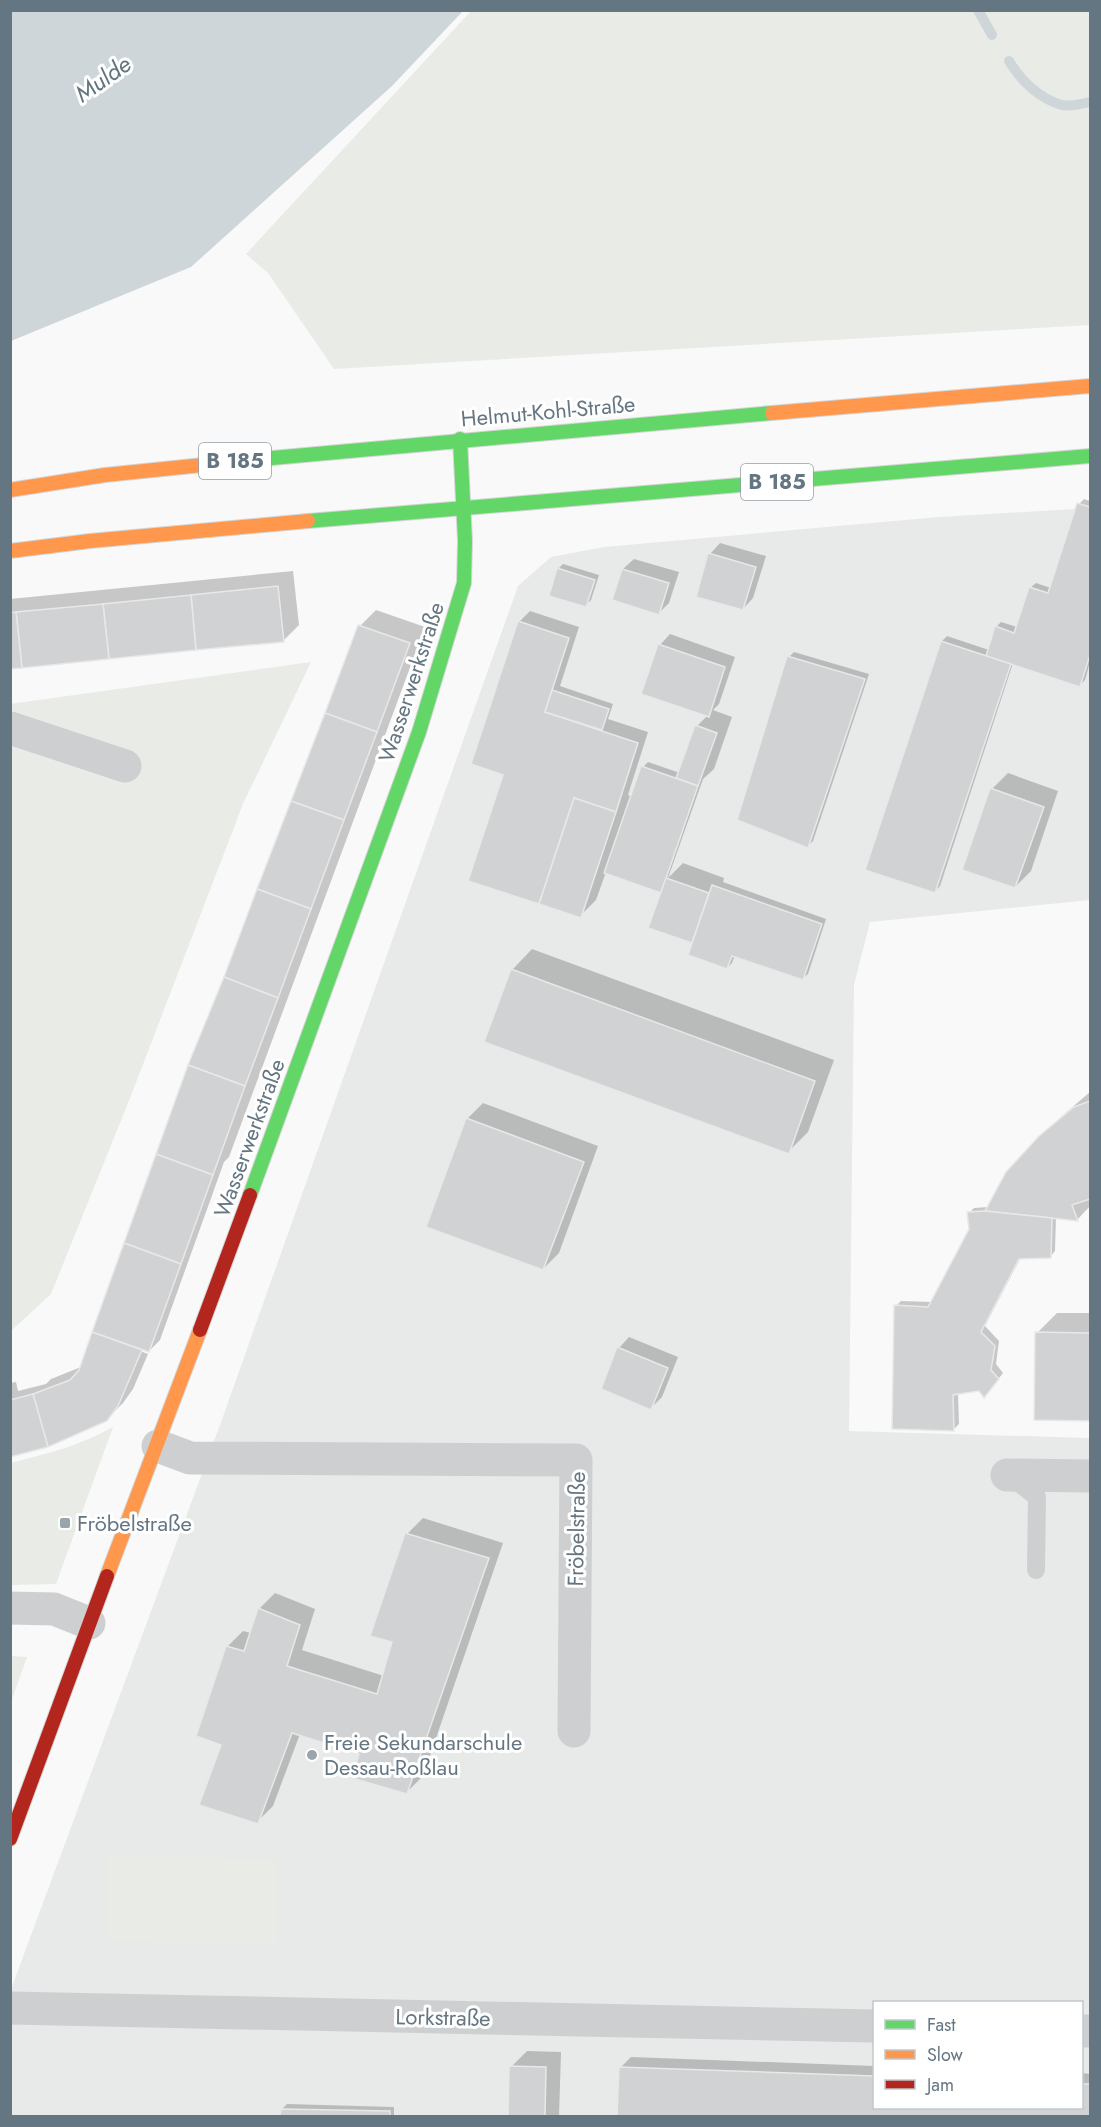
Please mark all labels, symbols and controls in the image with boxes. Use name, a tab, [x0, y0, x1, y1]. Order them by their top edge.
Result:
water label: Mulde	[67, 47, 138, 111]
street label: Helmut-Kohl-Straße	[459, 387, 637, 435]
road number: B 185	[199, 443, 271, 479]
road number: B 185	[741, 464, 813, 500]
street label: Wasserwerkstraße	[370, 598, 452, 766]
street label: Wasserwerkstraße	[205, 1054, 293, 1222]
street label: Fröbelstraße	[559, 1471, 593, 1587]
place label: Fröbelstraße	[77, 1507, 192, 1539]
marker: Fröbelstraße	[58, 1516, 72, 1530]
place label: Freie Sekundarschule Dessau-Roßlau	[324, 1726, 522, 1783]
marker: Freie Sekundarschule Dessau-Roßlau	[305, 1748, 319, 1762]
street label: Lorkstraße	[395, 2000, 491, 2034]
legend	[873, 2001, 1083, 2109]
text: Fast	[927, 2012, 956, 2038]
text: Slow	[927, 2042, 964, 2068]
text: Jam	[925, 2072, 954, 2098]

